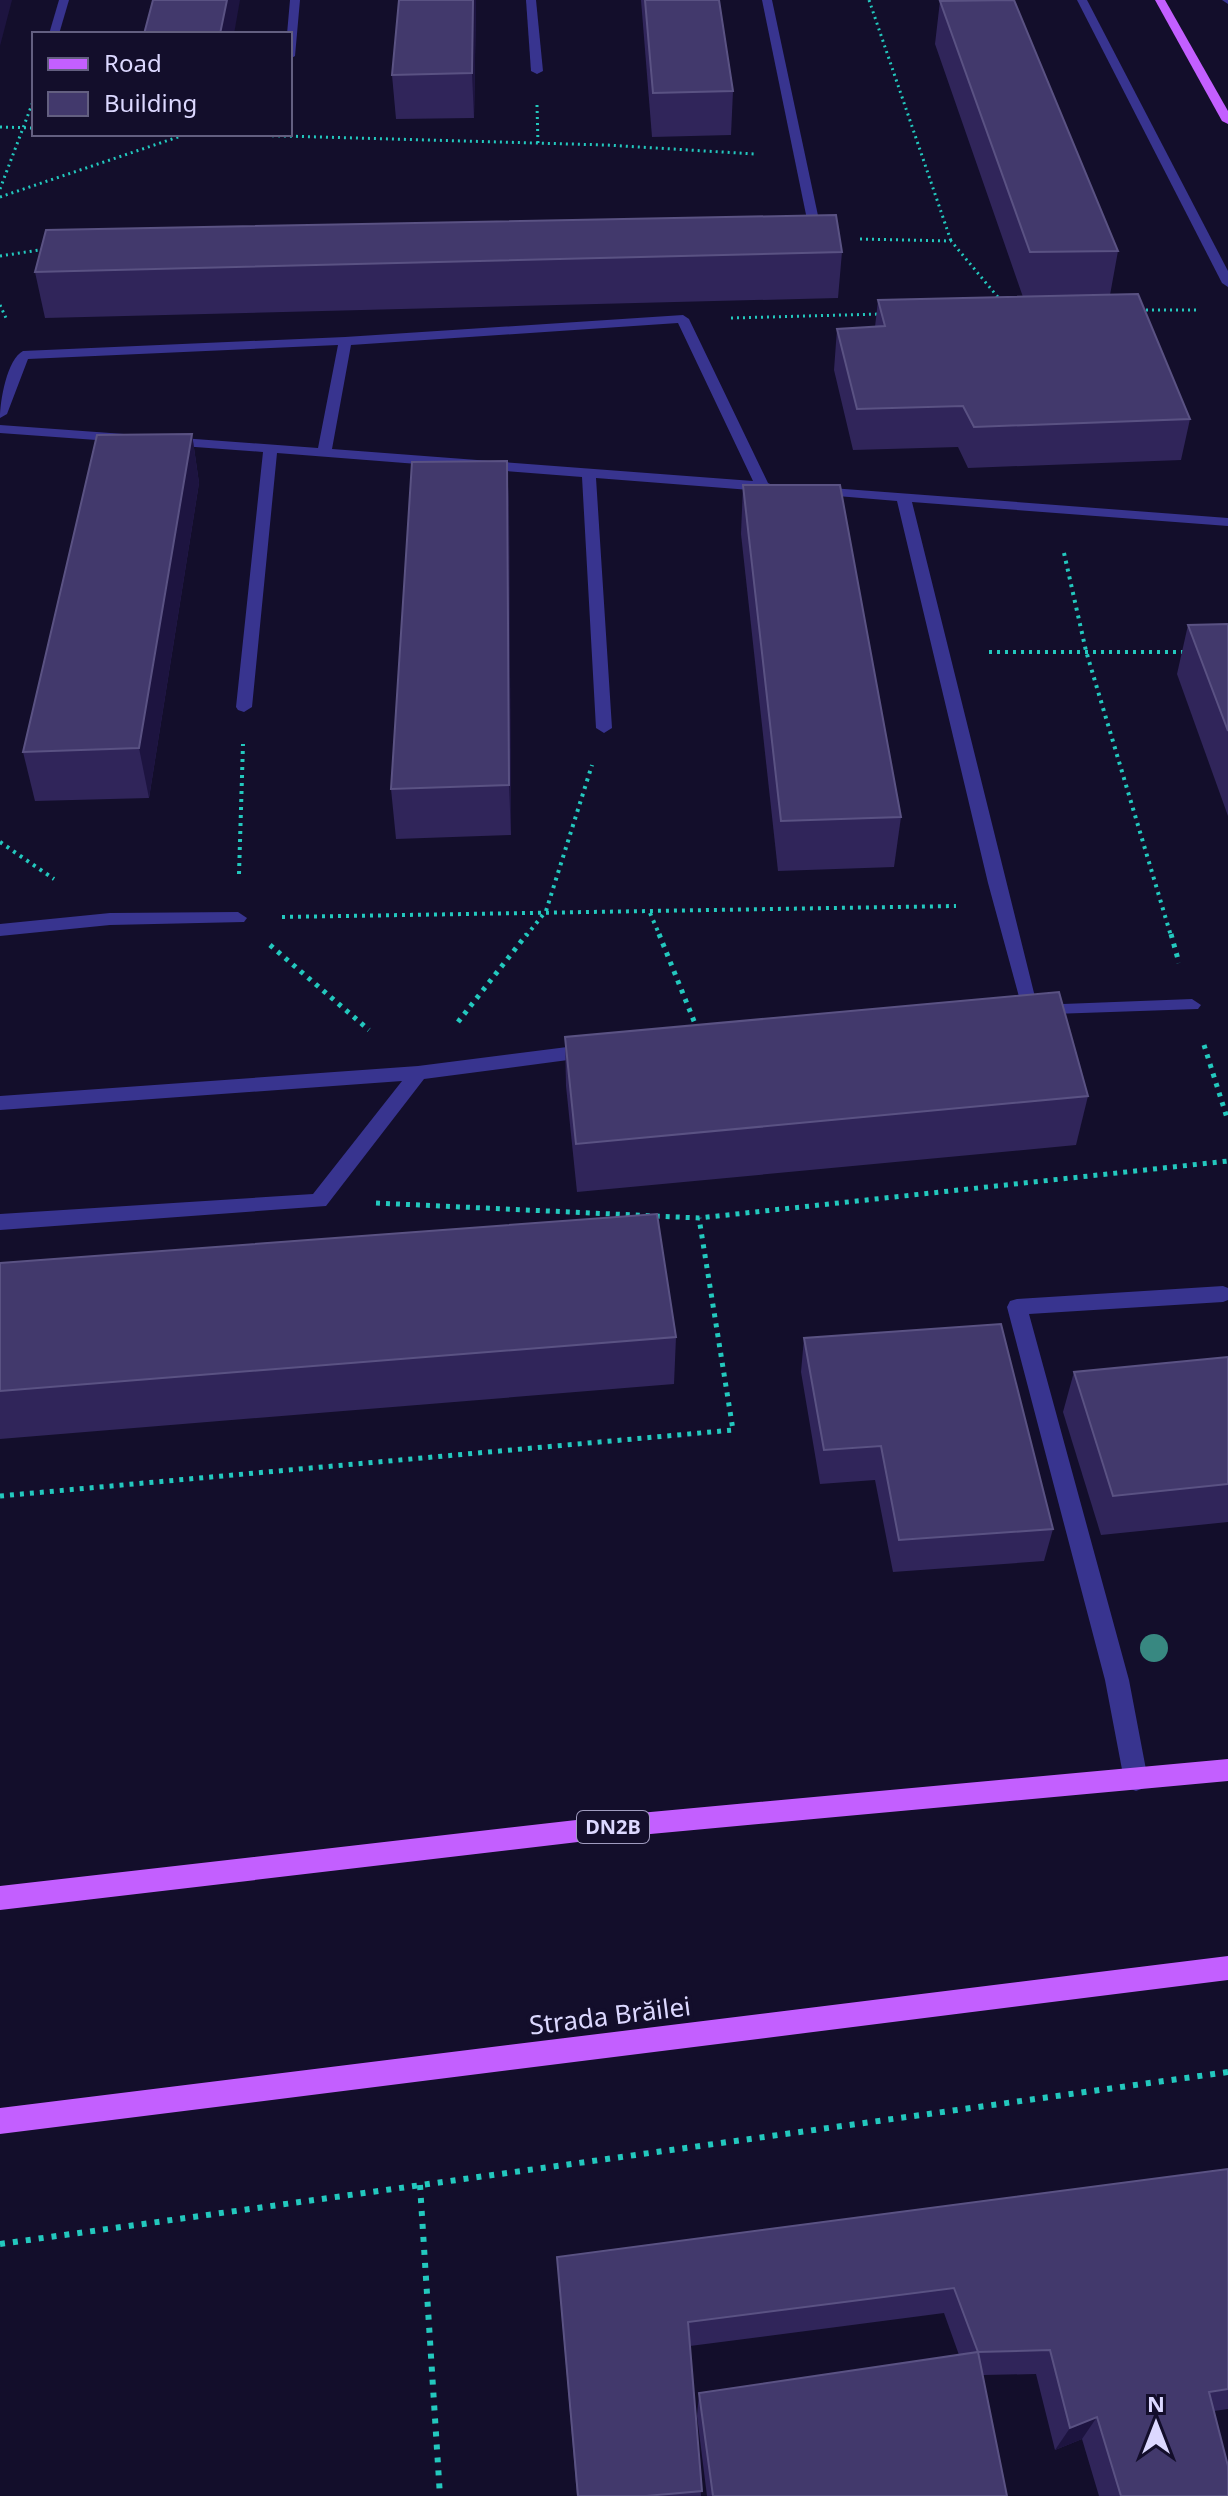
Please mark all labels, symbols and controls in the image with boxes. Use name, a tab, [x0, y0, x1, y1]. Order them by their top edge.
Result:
legend	[32, 32, 292, 136]
text: Road	[104, 46, 162, 79]
text: Building	[104, 86, 197, 119]
road number: DN2B	[577, 1811, 649, 1843]
street label: Strada Brăilei	[527, 1987, 693, 2043]
north arrow	[1116, 2384, 1196, 2464]
text: N	[1147, 2388, 1165, 2418]

